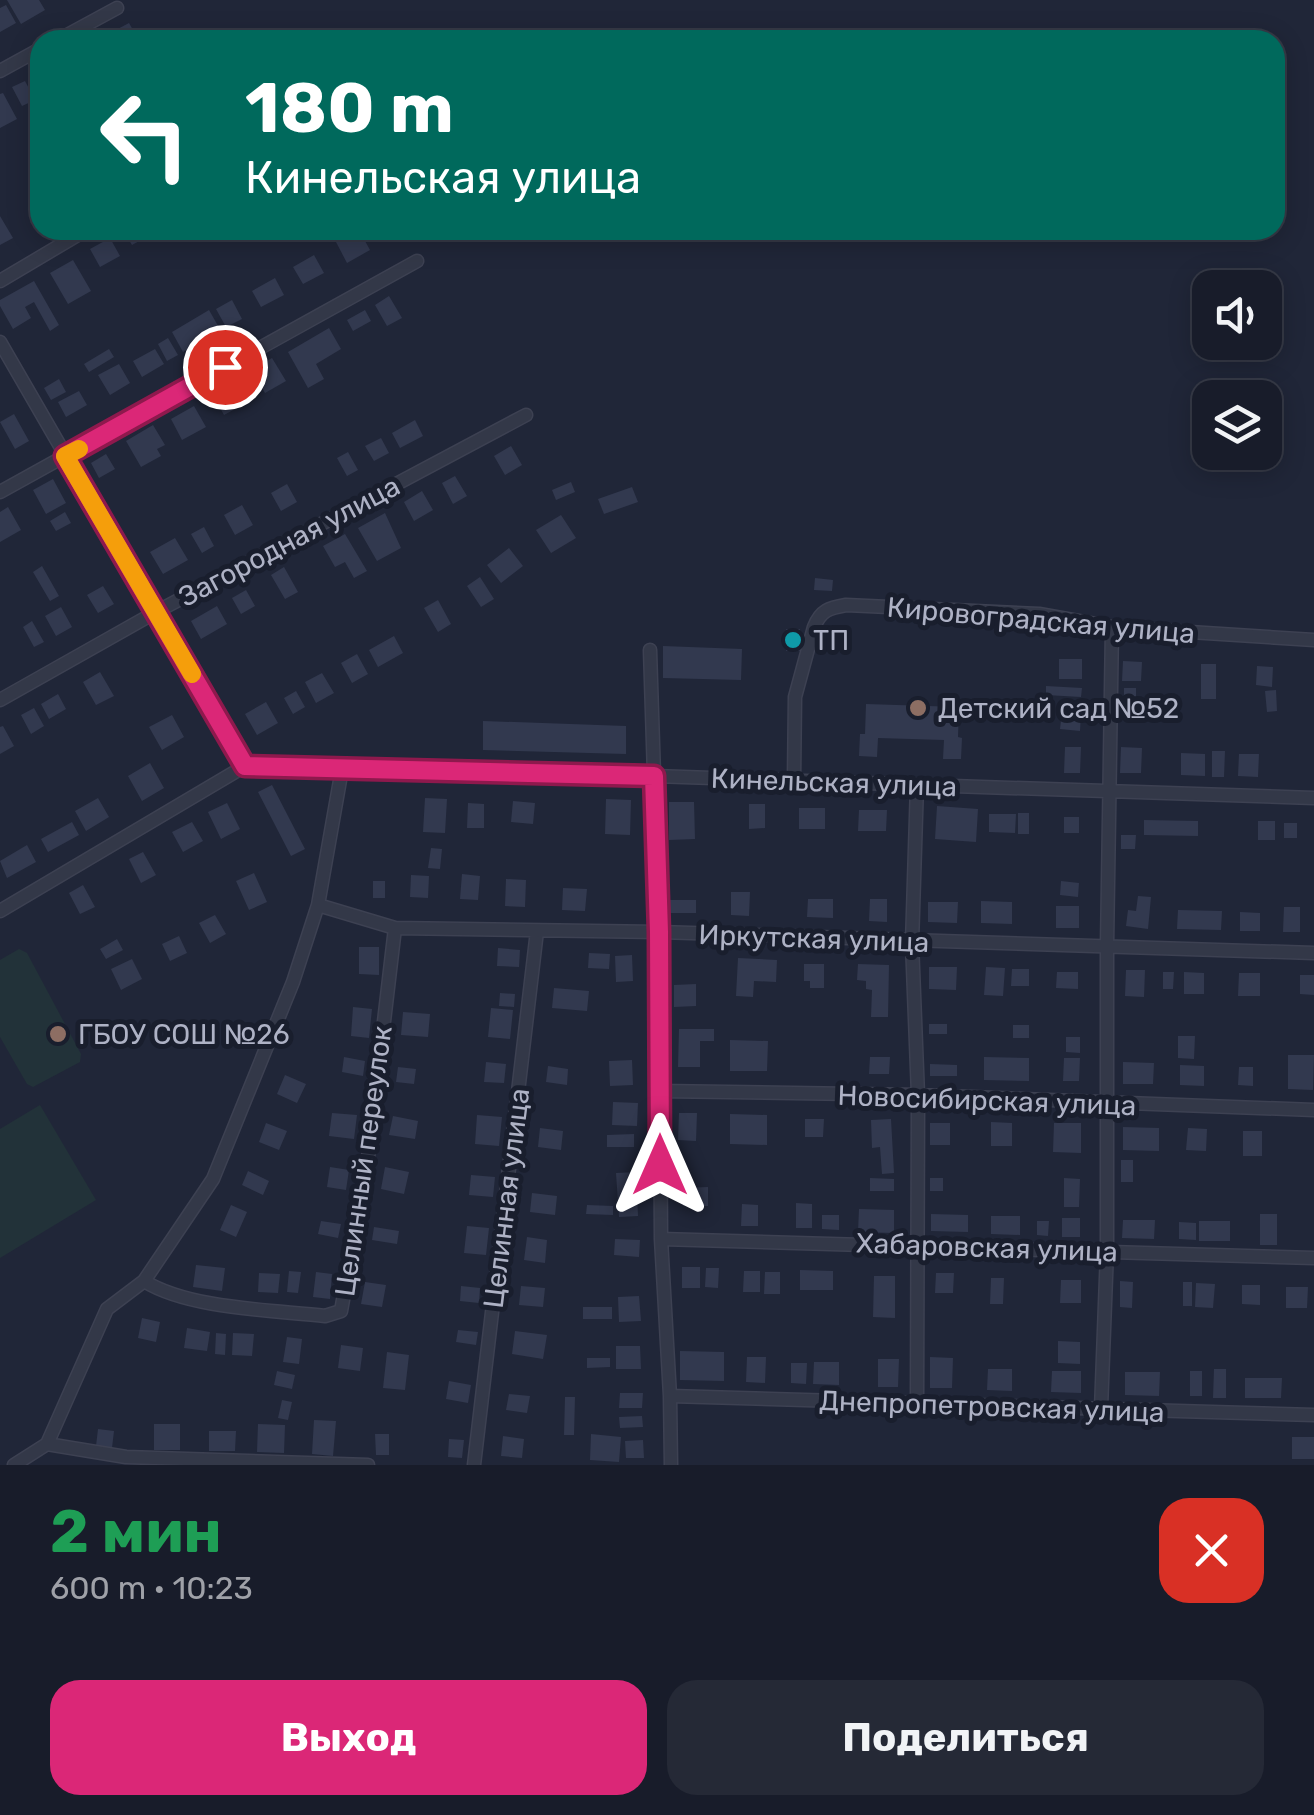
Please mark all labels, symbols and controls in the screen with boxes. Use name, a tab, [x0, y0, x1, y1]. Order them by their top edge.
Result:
text: 180 m	[245, 67, 454, 150]
icon: left	[80, 70, 210, 200]
text: Кинельская улица	[245, 151, 641, 204]
map controls	[1192, 270, 1282, 470]
button: sound	[1192, 270, 1282, 360]
pin	[183, 325, 268, 410]
icon: arrive	[198, 340, 253, 395]
button: layers	[1192, 380, 1282, 470]
street label: Загородная улица	[173, 469, 405, 614]
street label: Кировоградская улица	[886, 591, 1196, 650]
place label: ТП	[813, 624, 849, 657]
marker: ТП	[782, 629, 804, 651]
place label: Детский сад №52	[938, 692, 1179, 725]
marker: Детский сад №52	[907, 697, 929, 719]
street label: Кинельская улица	[710, 762, 958, 803]
street label: Иркутская улица	[698, 918, 930, 959]
place label: ГБОУ СОШ №26	[78, 1018, 290, 1051]
marker: ГБОУ СОШ №26	[47, 1023, 69, 1045]
street label: Целинный переулок	[328, 1024, 399, 1299]
street label: Новосибирская улица	[837, 1079, 1137, 1122]
street label: Целинная улица	[477, 1086, 536, 1310]
position arrow	[608, 1113, 712, 1217]
street label: Хабаровская улица	[856, 1226, 1118, 1269]
street label: Днепропетровская улица	[819, 1384, 1165, 1429]
text: 2 мин	[50, 1496, 222, 1567]
button: close	[1159, 1498, 1264, 1603]
text: 600 m · 10:23	[50, 1569, 253, 1607]
button: Выход	[50, 1680, 647, 1795]
button: Поделиться	[667, 1680, 1264, 1795]

